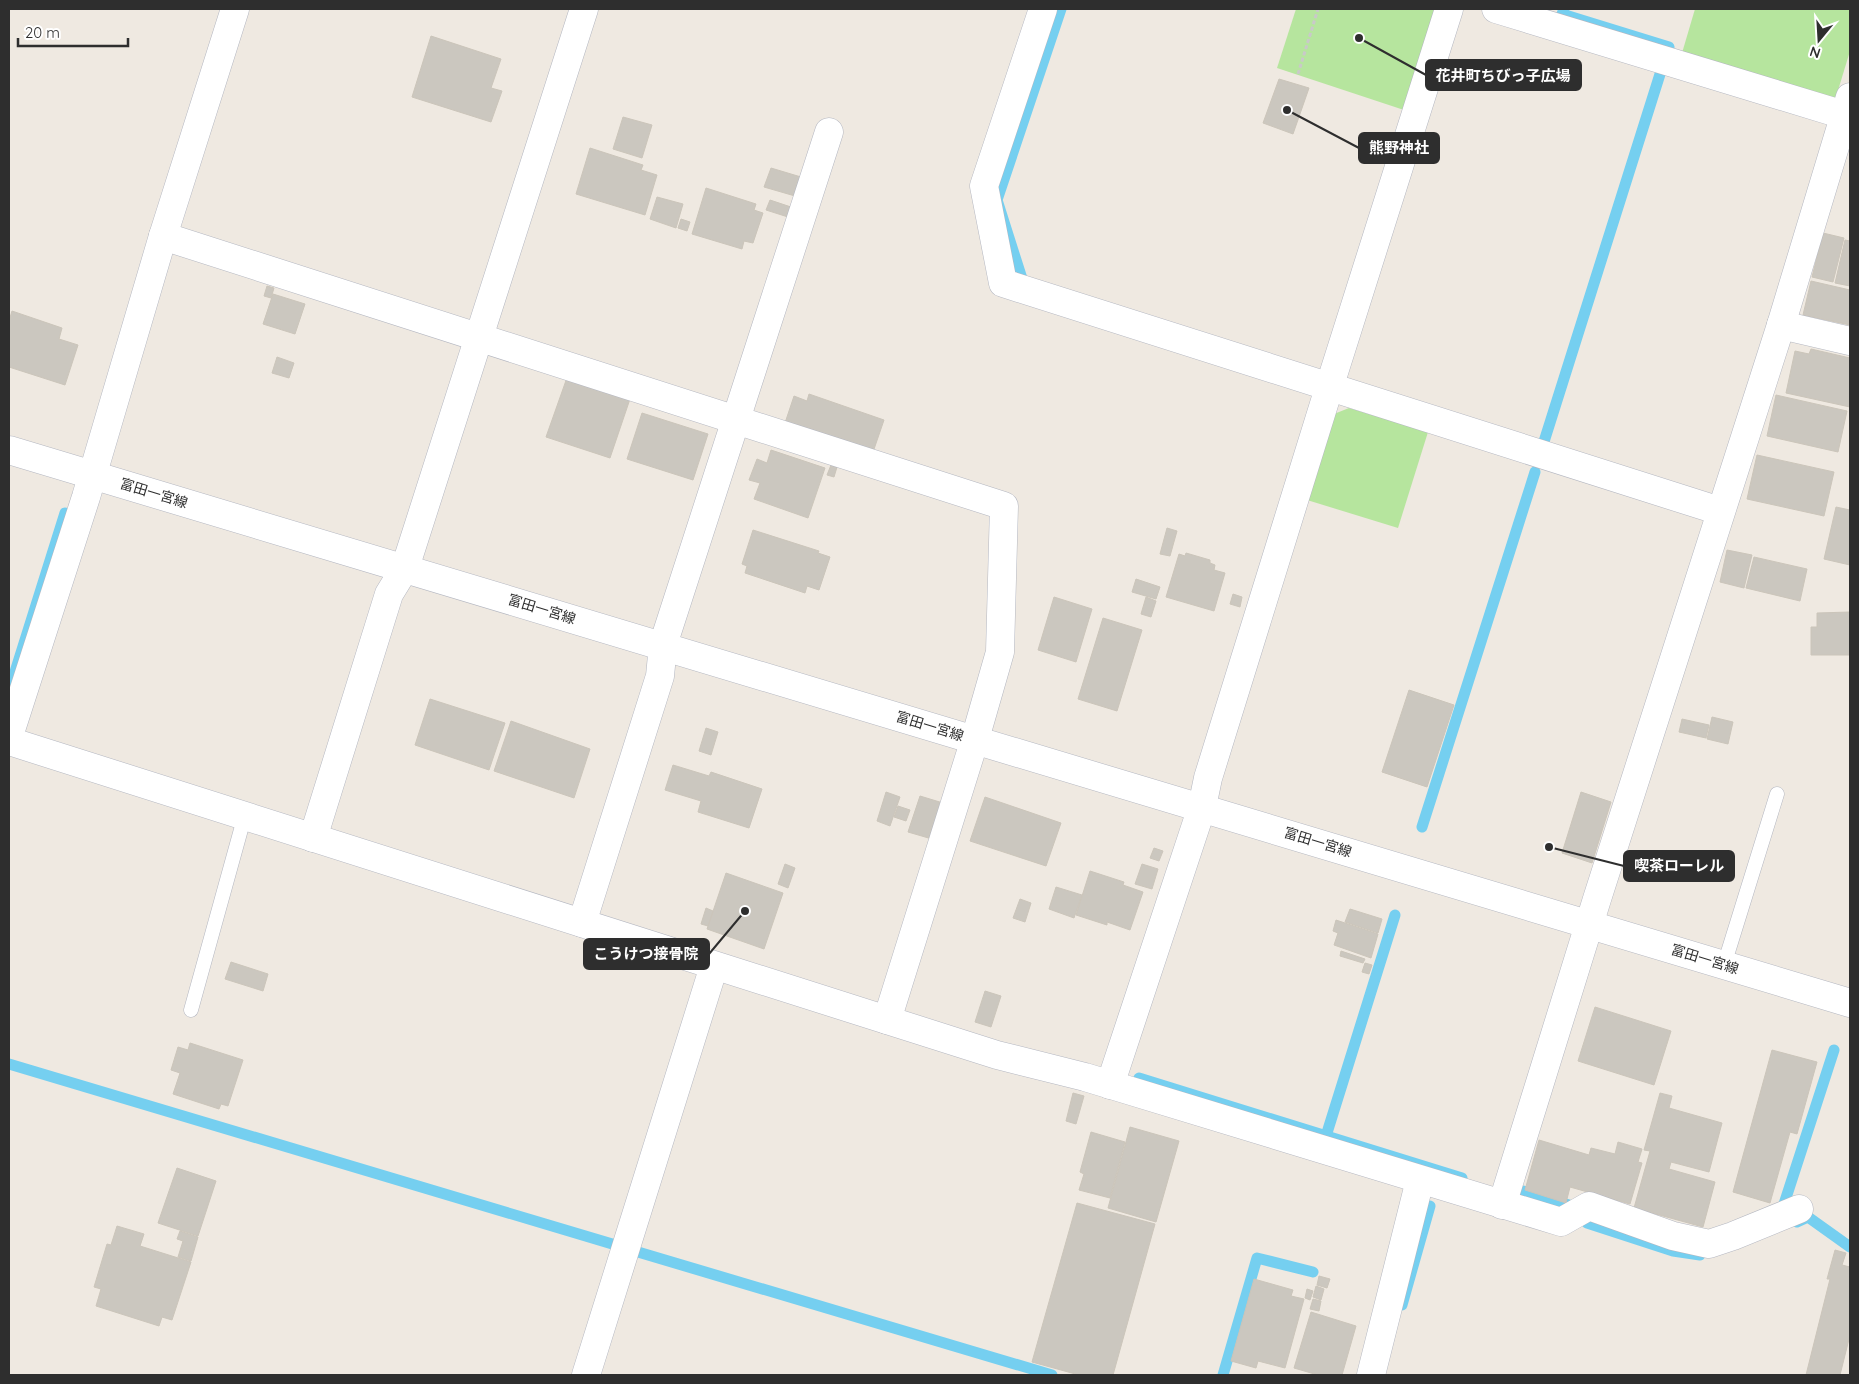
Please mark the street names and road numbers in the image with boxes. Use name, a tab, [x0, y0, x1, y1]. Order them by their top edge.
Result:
street label: 富田一宮線	[118, 474, 190, 512]
street label: 富田一宮線	[506, 590, 578, 628]
street label: 富田一宮線	[894, 707, 966, 745]
street label: 富田一宮線	[1282, 823, 1354, 861]
street label: 富田一宮線	[1669, 940, 1741, 978]

